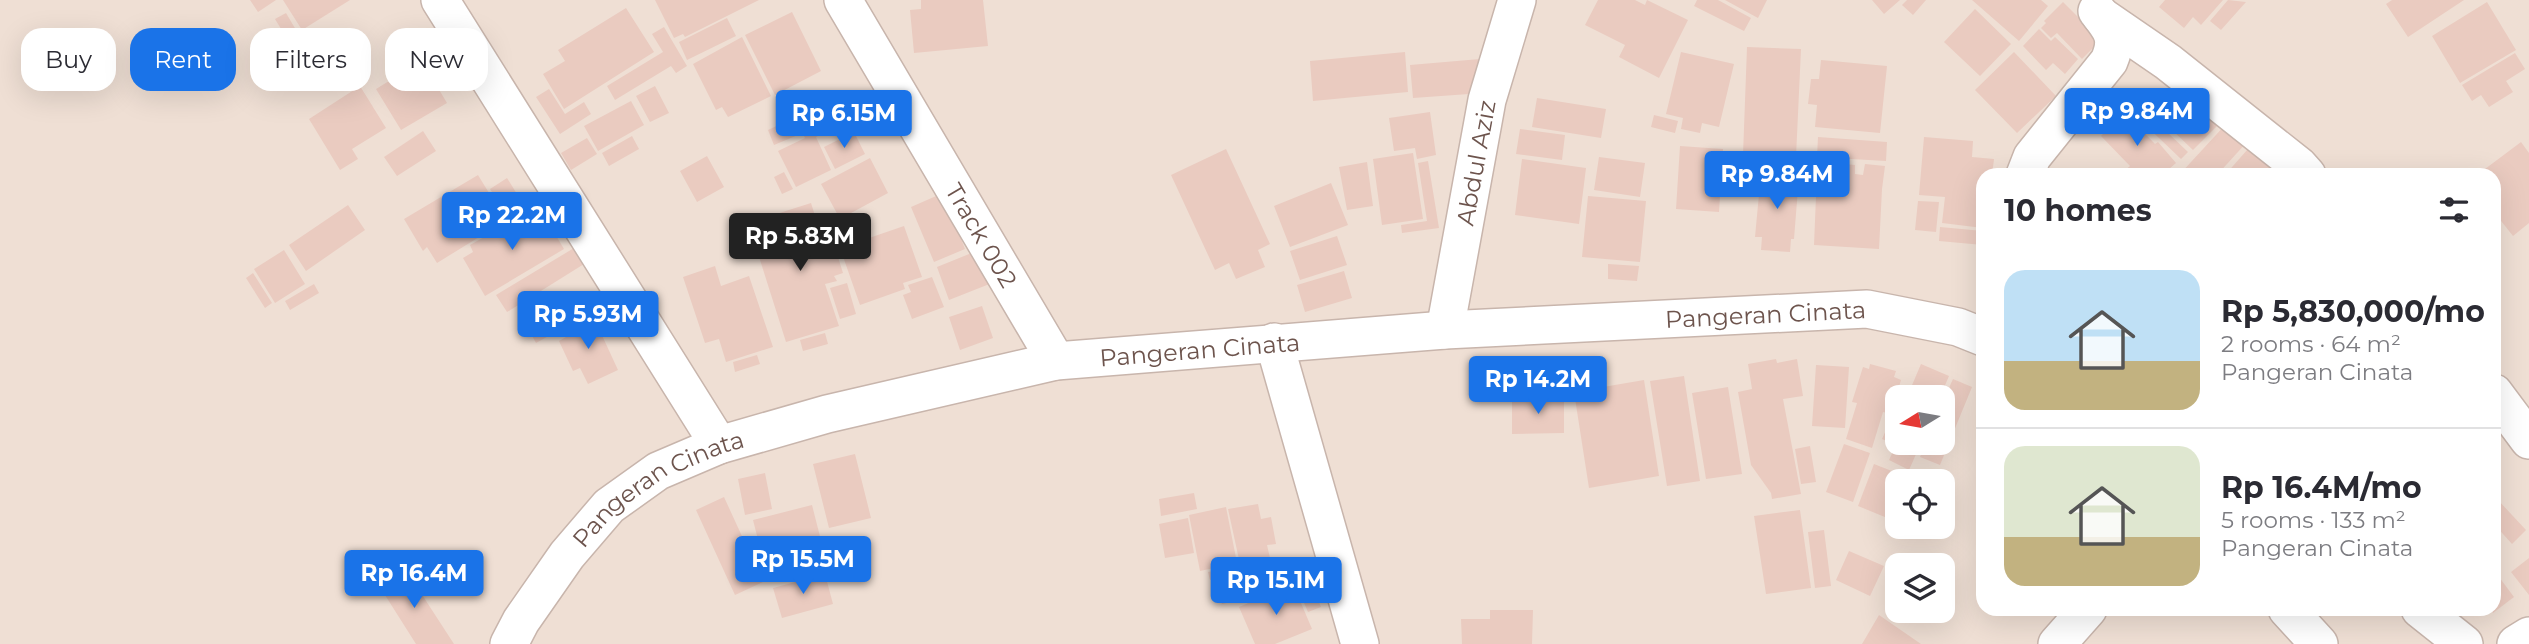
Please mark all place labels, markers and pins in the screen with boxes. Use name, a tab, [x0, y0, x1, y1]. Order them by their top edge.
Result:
pin: Rp 9.84M	[2065, 88, 2209, 148]
pin: Rp 6.15M	[772, 90, 916, 150]
pin: Rp 9.84M	[1705, 152, 1849, 211]
pin: Rp 22.2M	[440, 192, 584, 252]
pin: Rp 5.83M	[728, 214, 872, 273]
pin: Rp 5.93M	[516, 292, 660, 351]
pin: Rp 14.2M	[1466, 356, 1610, 416]
pin: Rp 15.5M	[731, 536, 875, 596]
pin: Rp 16.4M	[342, 550, 486, 610]
pin: Rp 15.1M	[1204, 558, 1348, 617]

